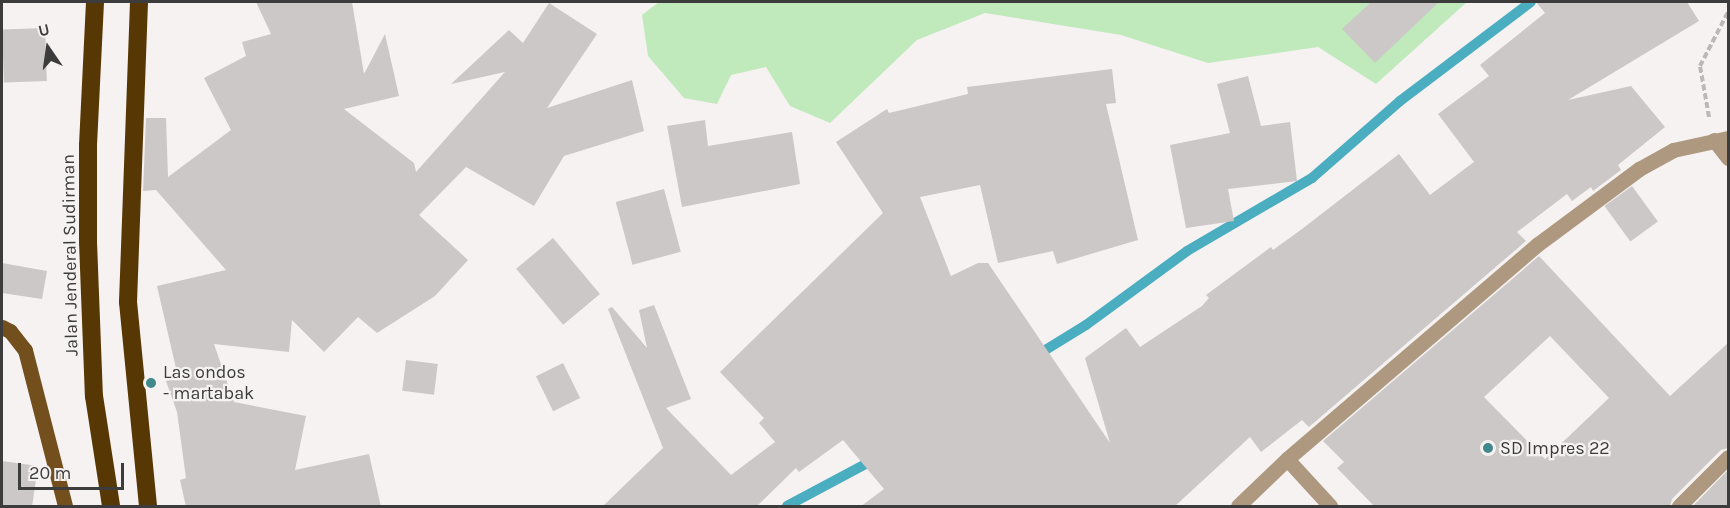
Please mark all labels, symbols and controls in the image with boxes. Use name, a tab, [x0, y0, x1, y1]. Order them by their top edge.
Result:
north arrow	[18, 18, 78, 78]
text: U	[36, 19, 51, 40]
street label: Jalan Jenderal Sudirman	[57, 154, 83, 356]
place label: Las ondos - martabak	[163, 362, 254, 404]
marker: Las ondos - martabak	[144, 376, 158, 390]
place label: SD Impres 22	[1500, 437, 1610, 459]
marker: SD Impres 22	[1481, 441, 1495, 455]
scale bar	[21, 451, 128, 489]
text: 20 m	[29, 462, 71, 484]

